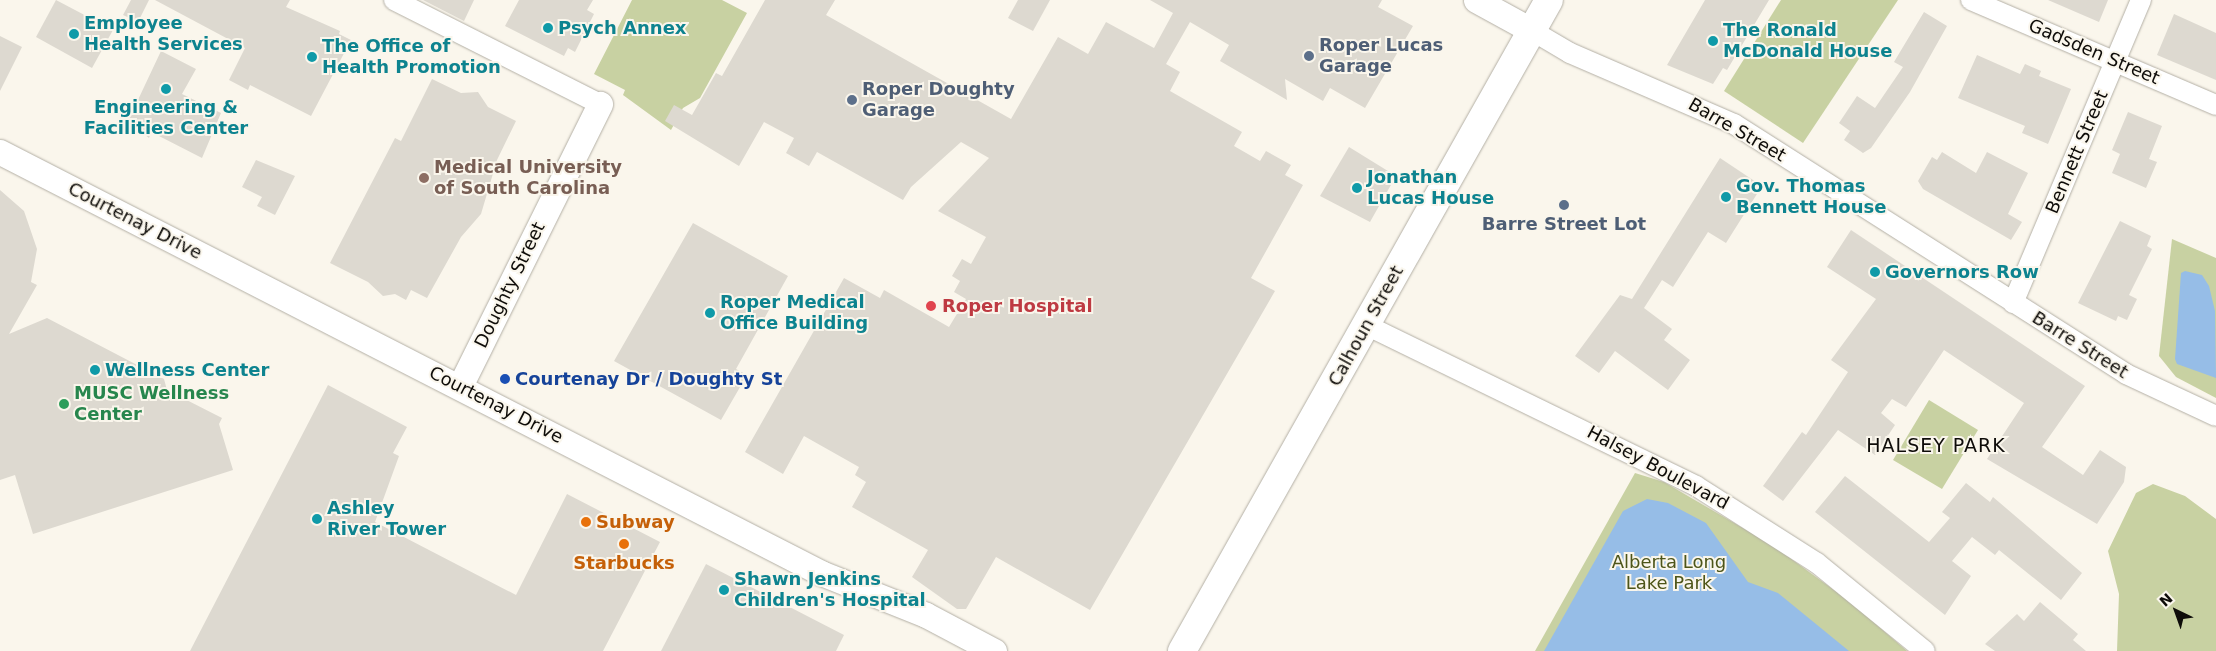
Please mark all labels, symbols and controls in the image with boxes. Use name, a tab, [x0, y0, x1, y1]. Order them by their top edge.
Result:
place label: Employee Health Services	[84, 13, 243, 56]
street label: Gadsden Street	[2025, 15, 2163, 89]
place label: Psych Annex	[558, 17, 686, 39]
place label: The Ronald McDonald House	[1723, 20, 1892, 62]
marker: Psych Annex	[542, 22, 554, 34]
marker: Employee Health Services	[68, 28, 80, 40]
place label: Roper Lucas Garage	[1319, 35, 1443, 78]
marker: The Ronald McDonald House	[1707, 35, 1719, 47]
place label: The Office of Health Promotion	[322, 36, 501, 78]
marker: Roper Lucas Garage	[1303, 50, 1315, 62]
marker: The Office of Health Promotion	[306, 51, 318, 63]
place label: Roper Doughty Garage	[862, 79, 1015, 122]
marker: Engineering & Facilities Center	[160, 83, 172, 95]
street label: Bennett Street	[2041, 87, 2113, 217]
street label: Barre Street	[1684, 93, 1790, 167]
marker: Roper Doughty Garage	[846, 94, 858, 106]
place label: Engineering & Facilities Center	[84, 97, 248, 140]
place label: Medical University of South Carolina	[434, 157, 622, 200]
place label: Jonathan Lucas House	[1367, 167, 1494, 210]
marker: Medical University of South Carolina	[418, 172, 430, 184]
place label: Gov. Thomas Bennett House	[1736, 176, 1886, 218]
street label: Courtenay Drive	[64, 178, 206, 264]
marker: Jonathan Lucas House	[1351, 182, 1363, 194]
marker: Gov. Thomas Bennett House	[1720, 191, 1732, 203]
marker: Barre Street Lot	[1558, 199, 1570, 211]
place label: Barre Street Lot	[1482, 213, 1646, 235]
street label: Doughty Street	[470, 219, 550, 351]
place label: Governors Row	[1885, 261, 2039, 283]
street label: Calhoun Street	[1324, 262, 1408, 390]
marker: Governors Row	[1869, 266, 1881, 278]
place label: Roper Medical Office Building	[720, 292, 868, 334]
place label: Roper Hospital	[942, 295, 1093, 317]
marker: Roper Hospital	[924, 299, 938, 313]
marker: Roper Medical Office Building	[704, 307, 716, 319]
street label: Barre Street	[2028, 307, 2132, 383]
place label: Wellness Center	[105, 359, 269, 381]
street label: Courtenay Drive	[425, 362, 567, 448]
marker: Wellness Center	[89, 364, 101, 376]
place label: Courtenay Dr / Doughty St	[515, 368, 782, 390]
marker: Courtenay Dr / Doughty St	[499, 373, 511, 385]
place label: MUSC Wellness Center	[74, 383, 229, 426]
marker: MUSC Wellness Center	[58, 398, 70, 410]
street label: Halsey Boulevard	[1583, 422, 1733, 514]
district label: HALSEY PARK	[1865, 435, 2007, 457]
place label: Ashley River Tower	[327, 498, 446, 540]
place label: Subway	[596, 511, 675, 533]
marker: Ashley River Tower	[311, 513, 323, 525]
marker: Subway	[580, 516, 592, 528]
marker: Starbucks	[618, 538, 630, 550]
place label: Starbucks	[573, 552, 675, 574]
park label: Alberta Long Lake Park	[1612, 552, 1726, 594]
place label: Shawn Jenkins Children's Hospital	[734, 569, 926, 612]
marker: Shawn Jenkins Children's Hospital	[718, 584, 730, 596]
north arrow	[2151, 586, 2201, 636]
text: N	[2156, 590, 2176, 610]

